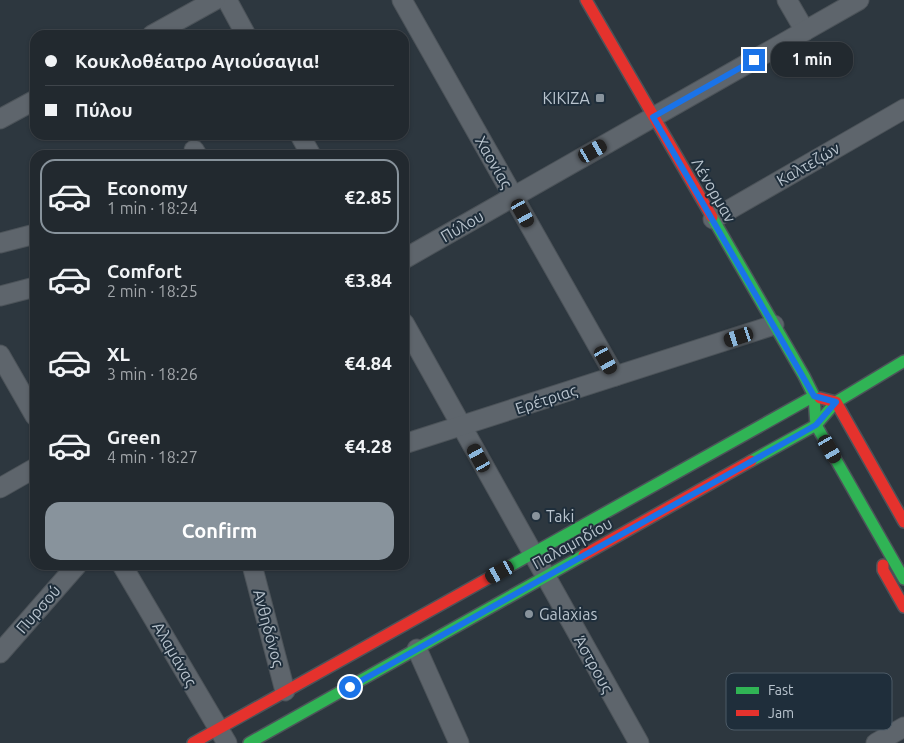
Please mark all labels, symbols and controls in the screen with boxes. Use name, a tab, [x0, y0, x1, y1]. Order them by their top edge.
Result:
callout: 1 min	[772, 42, 854, 78]
route end	[743, 49, 765, 71]
text: Κουκλοθέατρο Αγιούσαγια!	[75, 50, 319, 72]
text: 1 min	[792, 50, 832, 68]
place label: ΚΙΚΙΖΑ	[543, 89, 591, 107]
marker: ΚΙΚΙΖΑ	[594, 92, 606, 104]
text: Πύλου	[75, 99, 133, 121]
street label: Χαονίας	[471, 133, 516, 192]
car	[576, 137, 609, 165]
street label: Καλτεζών	[773, 139, 844, 190]
street label: Λένορμαν	[688, 155, 740, 226]
icon: car	[47, 174, 92, 219]
text: Economy	[107, 177, 188, 199]
text: €2.85	[344, 186, 392, 208]
car	[509, 196, 536, 230]
text: 1 min · 18:24	[107, 199, 198, 217]
street label: Πύλου	[437, 207, 487, 245]
icon: car	[47, 257, 92, 302]
text: Comfort	[107, 260, 182, 282]
text: €3.84	[344, 269, 392, 291]
text: 2 min · 18:25	[107, 282, 198, 300]
car	[722, 325, 755, 349]
icon: car	[47, 340, 92, 385]
text: XL	[107, 343, 130, 365]
car	[592, 343, 619, 377]
text: €4.84	[344, 352, 392, 374]
text: 3 min · 18:26	[107, 365, 198, 383]
street label: Ερέτριας	[513, 381, 579, 418]
icon: car	[47, 423, 92, 468]
text: Green	[107, 426, 161, 448]
car	[816, 432, 843, 466]
text: €4.28	[344, 435, 392, 457]
car	[465, 441, 492, 475]
text: 4 min · 18:27	[107, 448, 198, 466]
button: Confirm	[45, 502, 394, 560]
place label: Taki	[546, 507, 574, 525]
marker: Taki	[530, 510, 542, 522]
street label: Παλαμηδίου	[529, 514, 615, 572]
car	[483, 558, 516, 586]
street label: Πυρσού	[12, 581, 64, 637]
street label: Ανθηδόνος	[249, 587, 288, 669]
place label: Galaxias	[539, 605, 597, 623]
marker: Galaxias	[523, 608, 535, 620]
street label: Αλαμάνας	[148, 618, 201, 690]
street label: Άστρους	[570, 632, 617, 696]
legend	[726, 673, 892, 730]
route start	[339, 676, 361, 698]
text: Fast	[768, 682, 794, 698]
text: Jam	[768, 705, 794, 721]

